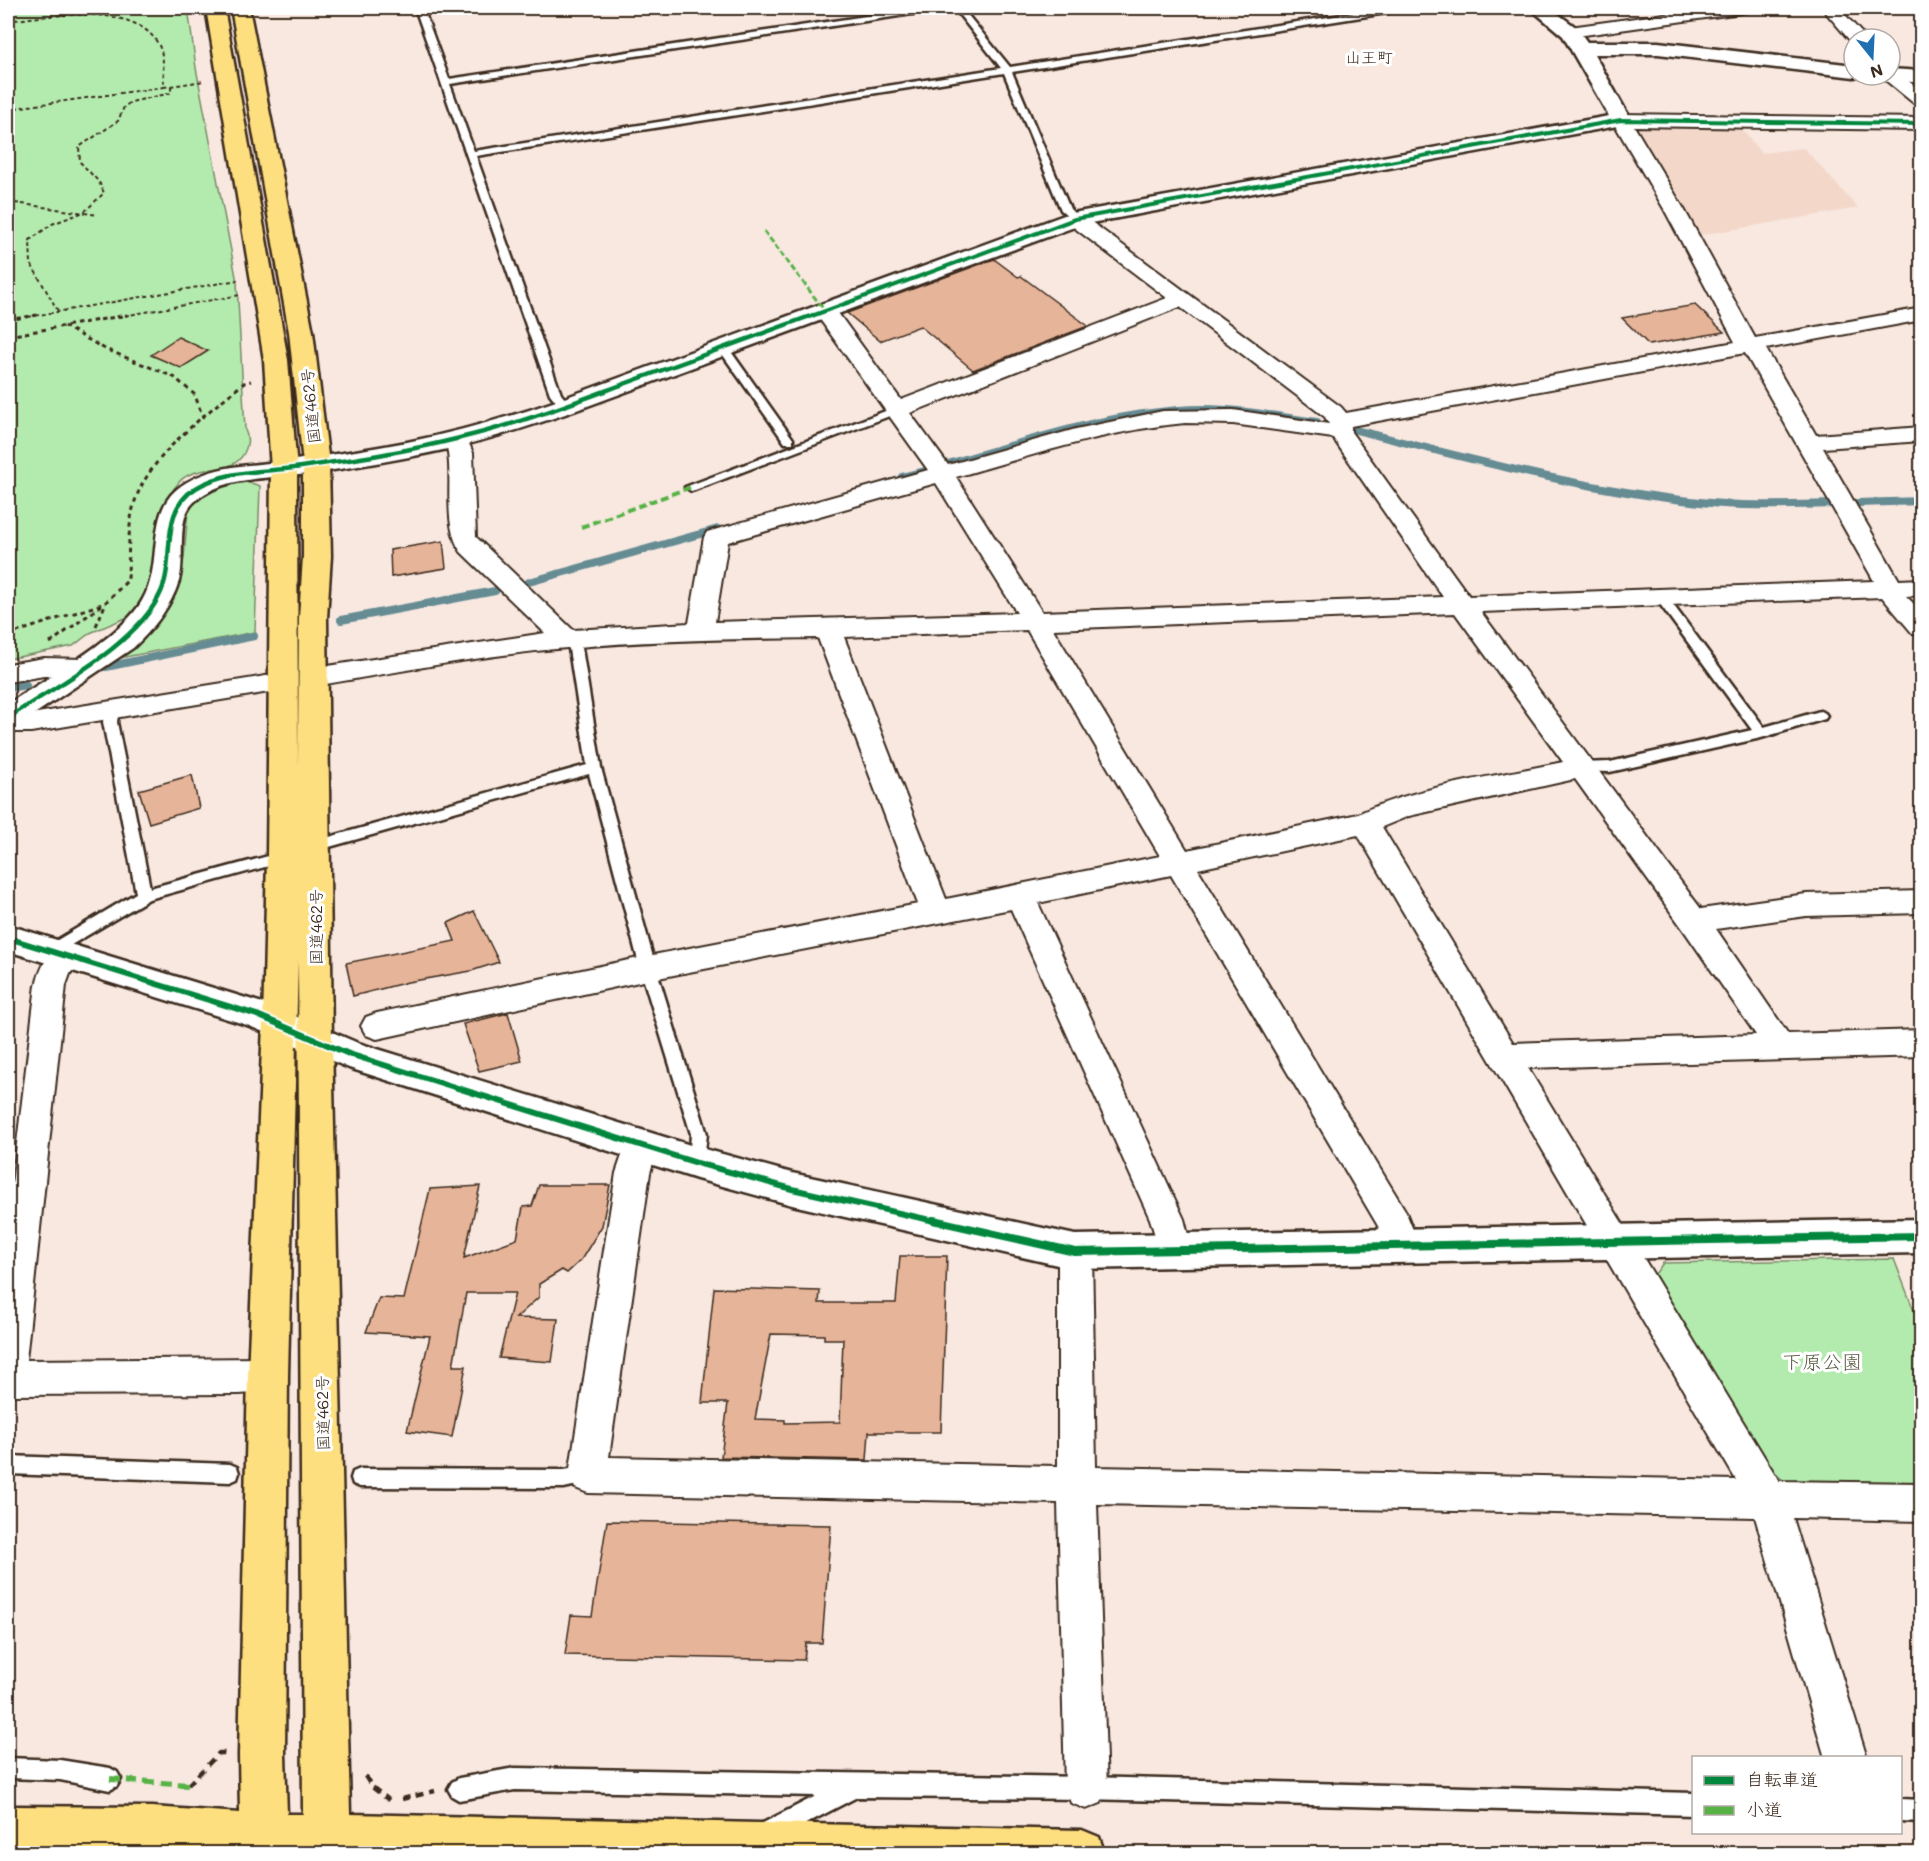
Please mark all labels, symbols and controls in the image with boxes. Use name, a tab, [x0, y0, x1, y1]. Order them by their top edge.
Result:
north arrow	[1842, 27, 1902, 87]
district label: 山王町	[1345, 46, 1393, 67]
text: N	[1868, 60, 1886, 84]
street label: 国道462号	[296, 367, 324, 445]
street label: 国道462号	[305, 889, 326, 965]
park label: 下原公園	[1782, 1348, 1862, 1374]
street label: 国道462号	[311, 1375, 333, 1451]
legend	[1692, 1756, 1902, 1834]
text: 自転車道	[1746, 1767, 1818, 1791]
text: 小道	[1746, 1797, 1782, 1821]

